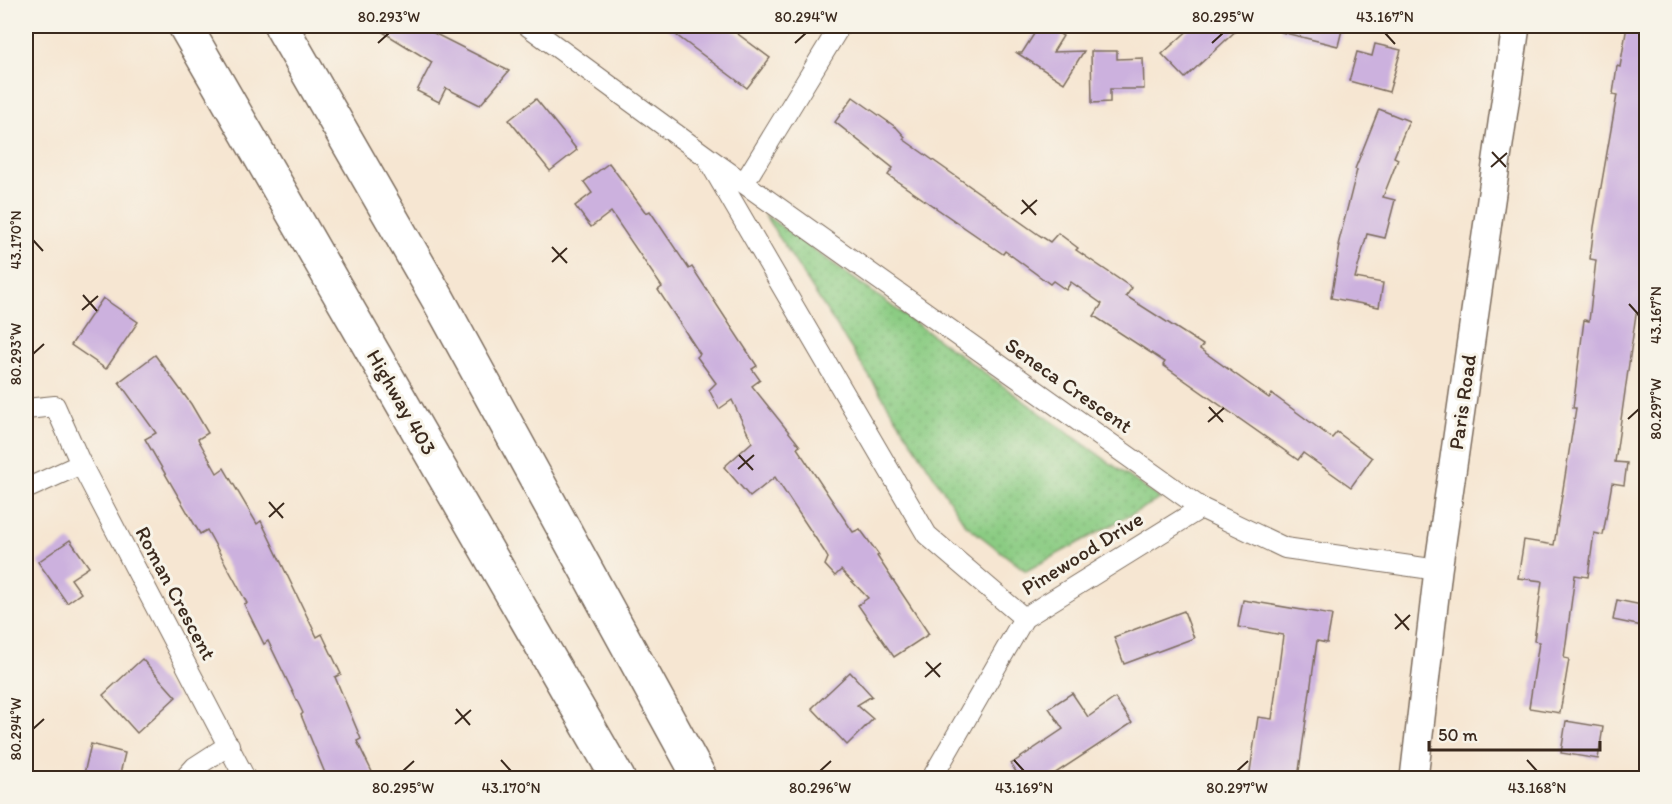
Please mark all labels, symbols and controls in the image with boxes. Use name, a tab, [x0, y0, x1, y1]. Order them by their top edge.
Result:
text: 80.293°W	[358, 8, 420, 26]
text: 80.294°W	[774, 8, 838, 26]
text: 80.295°W	[1192, 8, 1254, 26]
text: 43.167°N	[1356, 8, 1414, 26]
text: 43.170°N	[7, 210, 25, 270]
text: 43.167°N	[1647, 286, 1665, 344]
text: 80.293°W	[7, 323, 25, 385]
street label: Seneca Crescent	[1001, 332, 1137, 438]
street label: Highway 403	[362, 345, 442, 459]
street label: Paris Road	[1443, 352, 1481, 451]
text: 80.297°W	[1647, 378, 1665, 440]
street label: Pinewood Drive	[1017, 506, 1147, 600]
street label: Roman Crescent	[130, 522, 222, 664]
text: 80.294°W	[7, 697, 25, 761]
scale bar	[1429, 714, 1600, 752]
text: 50 m	[1438, 724, 1478, 746]
text: 80.295°W	[372, 779, 434, 797]
text: 43.170°N	[481, 779, 541, 797]
text: 80.296°W	[789, 779, 851, 797]
text: 43.169°N	[995, 779, 1053, 797]
text: 80.297°W	[1206, 779, 1268, 797]
text: 43.168°N	[1508, 779, 1566, 797]

